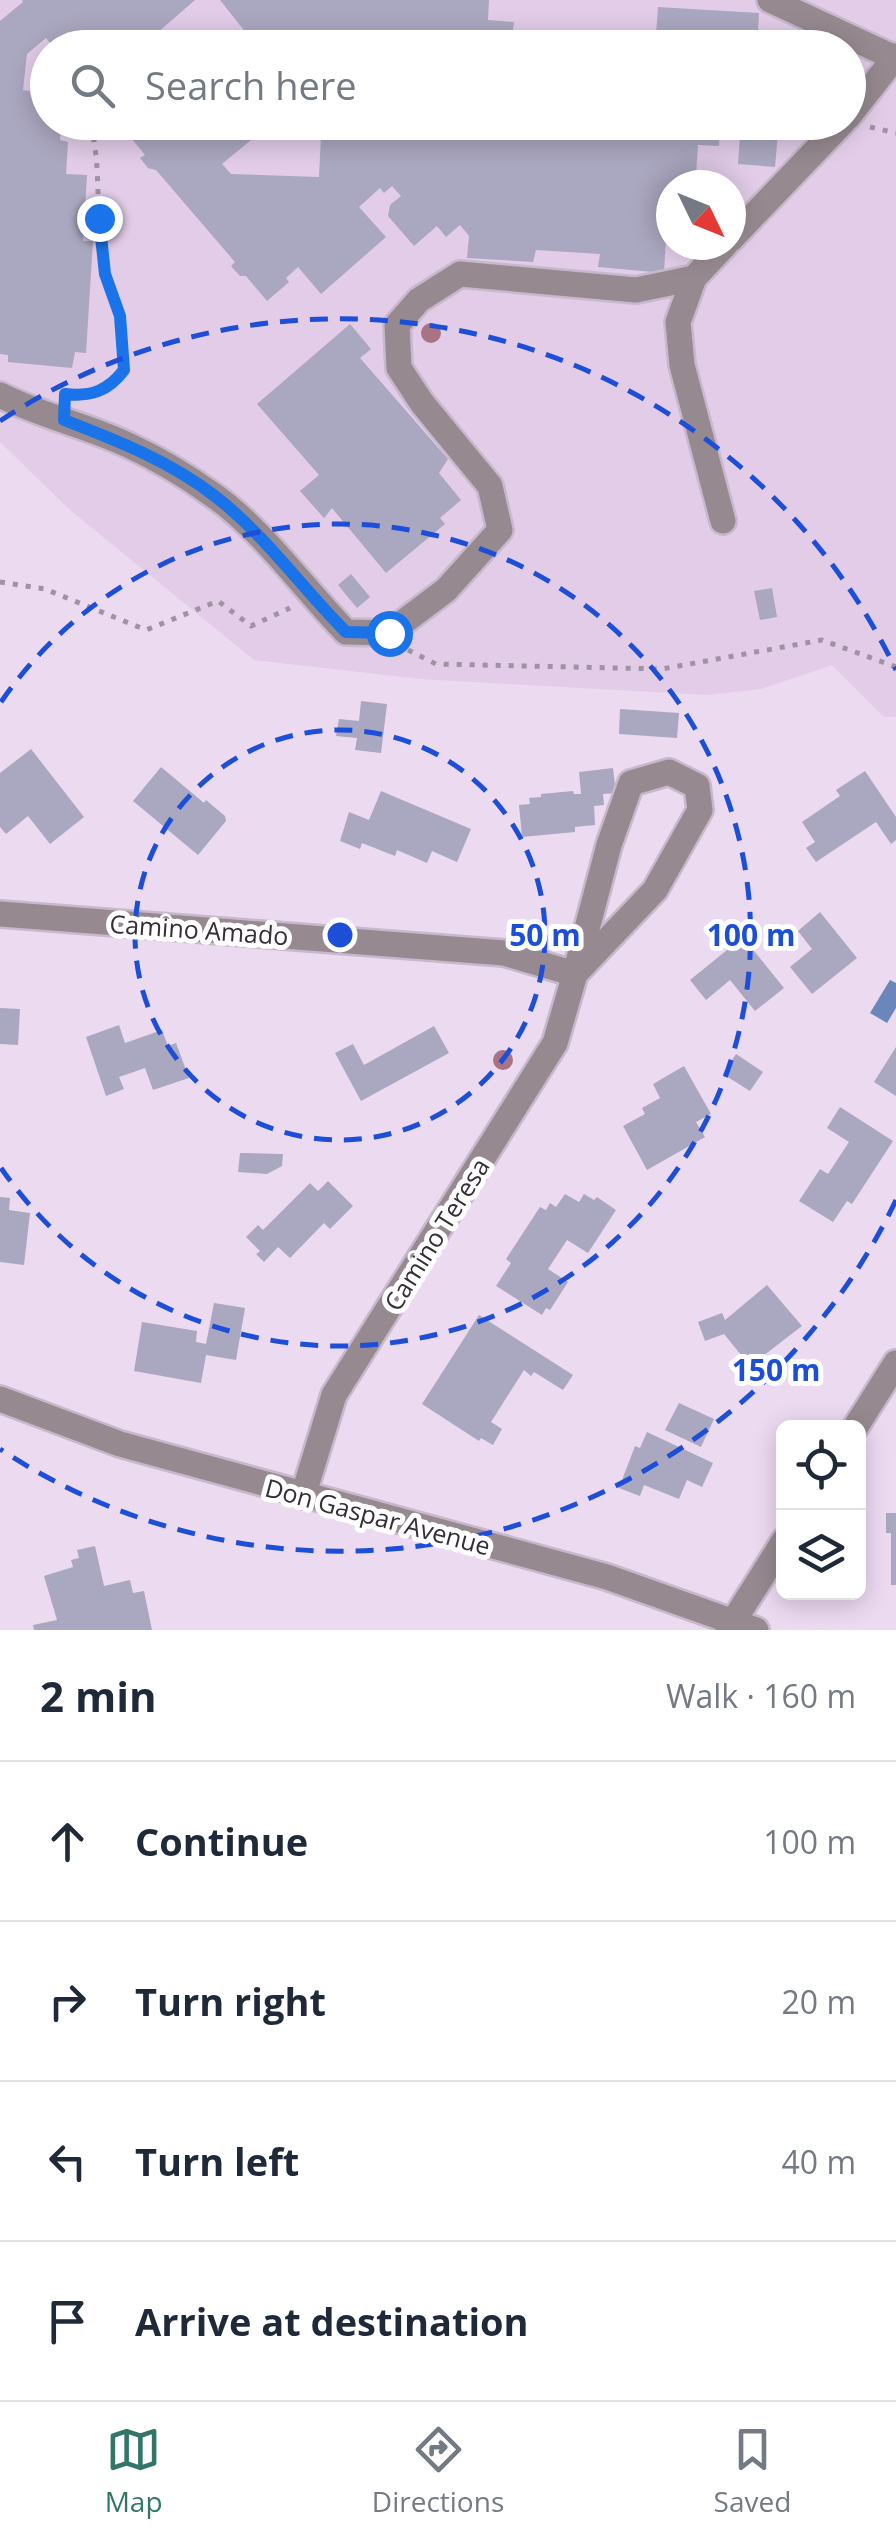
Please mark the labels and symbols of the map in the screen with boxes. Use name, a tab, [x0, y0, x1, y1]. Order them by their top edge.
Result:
north arrow	[656, 170, 746, 260]
route end	[77, 196, 123, 242]
route start	[367, 611, 413, 657]
street label: Camino Amado	[108, 906, 290, 952]
text: 50 m	[509, 914, 581, 955]
text: 100 m	[707, 914, 795, 955]
centre of rings	[322, 917, 358, 953]
street label: Camino Teresa	[376, 1151, 496, 1317]
text: 150 m	[732, 1349, 820, 1390]
street label: Don Gaspar Avenue	[262, 1470, 494, 1562]

